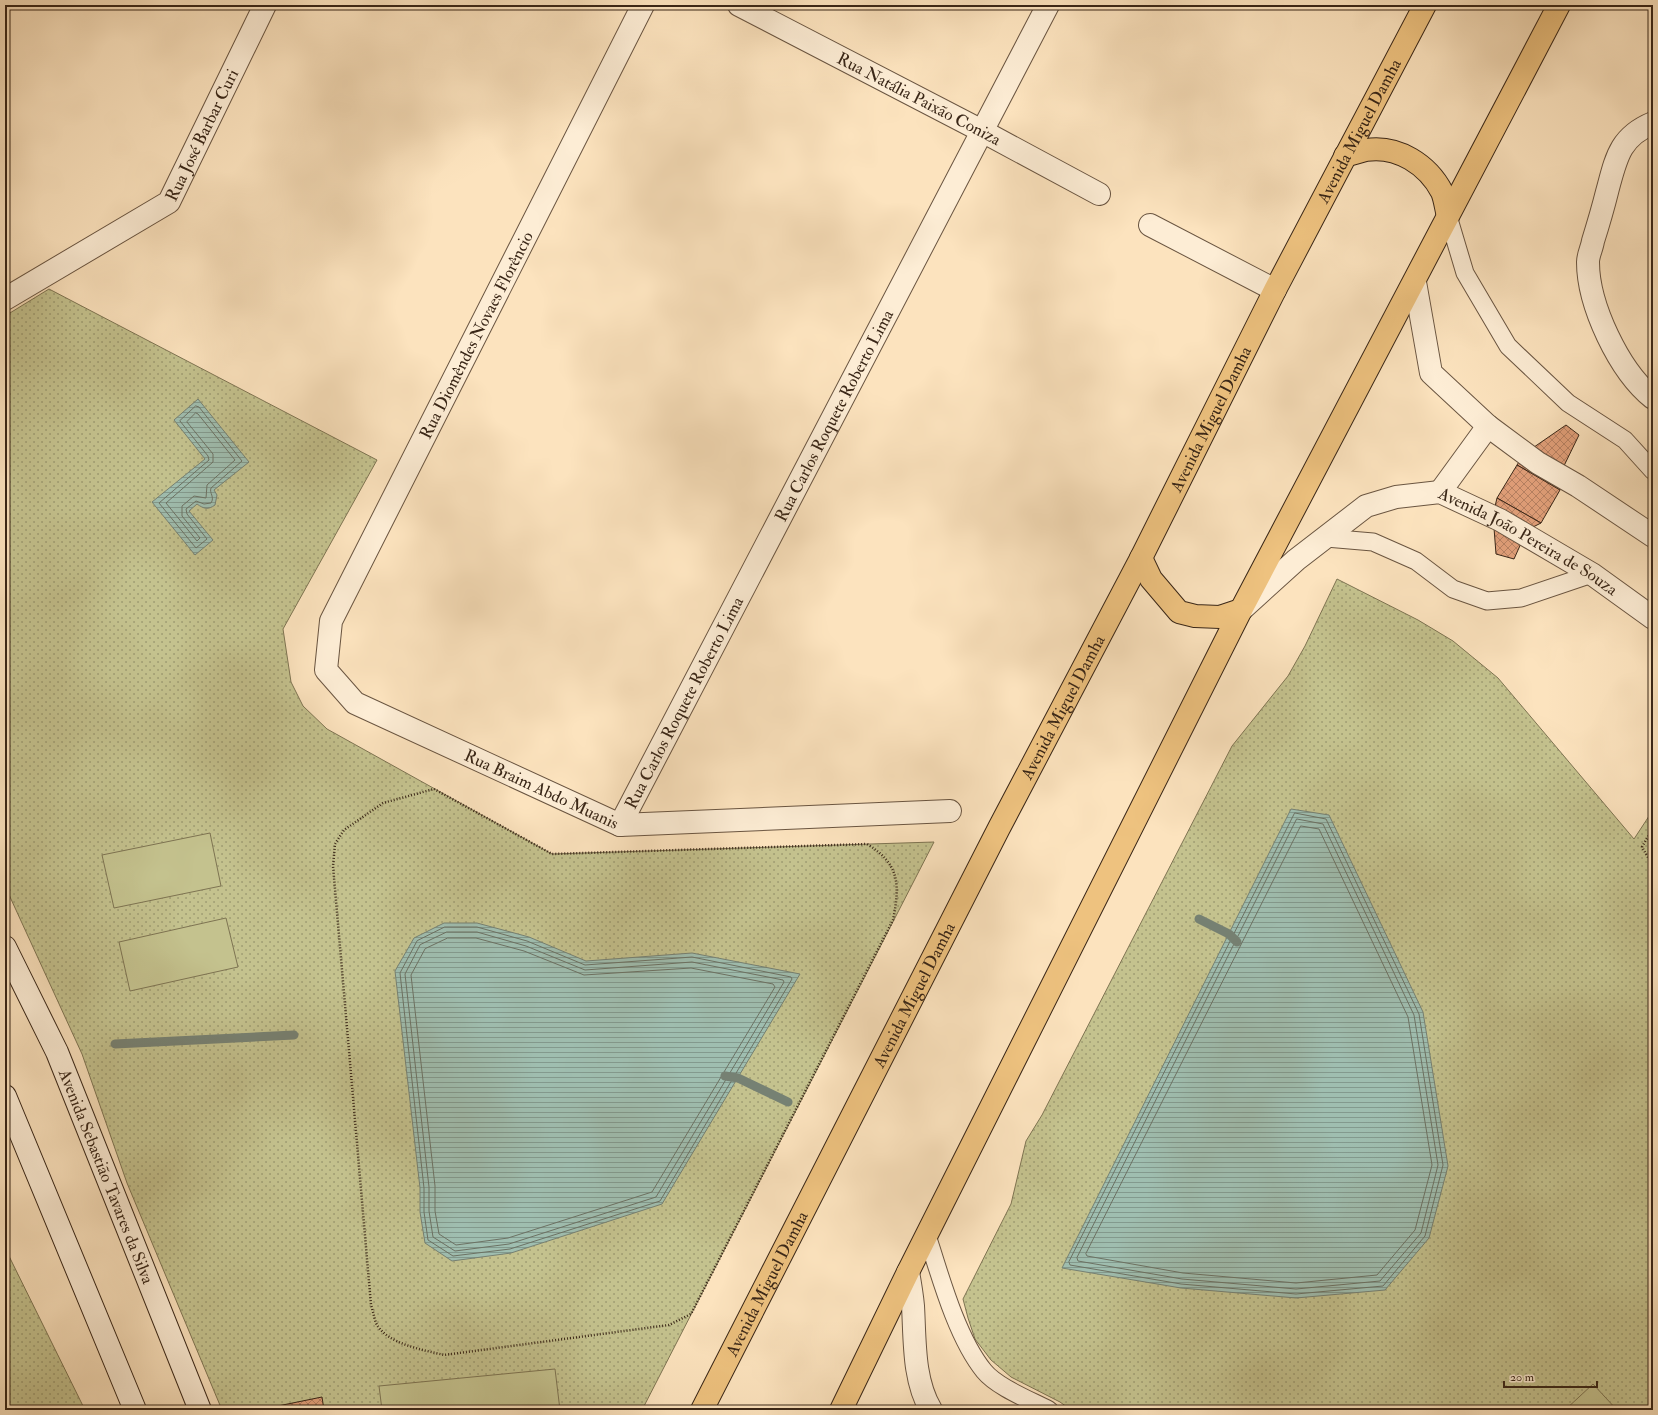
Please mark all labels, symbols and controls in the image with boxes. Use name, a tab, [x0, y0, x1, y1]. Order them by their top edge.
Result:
street label: Rua Natália Paixão Coniza	[833, 48, 1005, 151]
street label: Avenida Miguel Damha	[1312, 54, 1406, 208]
street label: Rua José Barbar Curi	[161, 65, 243, 205]
street label: Rua Diomêndes Novaes Florêncio	[415, 228, 538, 442]
street label: Rua Carlos Roquete Roberto Lima	[770, 305, 899, 525]
street label: Avenida Miguel Damha	[1165, 342, 1257, 496]
street label: Avenida João Pereira de Souza	[1434, 482, 1623, 601]
street label: Rua Carlos Roquete Roberto Lima	[620, 592, 749, 813]
street label: Avenida Miguel Damha	[1016, 631, 1110, 784]
street label: Rua Braim Abdo Muanis	[461, 745, 622, 834]
street label: Avenida Miguel Damha	[868, 918, 960, 1072]
street label: Avenida Sebastião Tavares da Silva	[54, 1065, 159, 1288]
street label: Avenida Miguel Damha	[721, 1207, 813, 1361]
scale bar	[1504, 1363, 1597, 1389]
text: 20 m	[1510, 1370, 1535, 1385]

